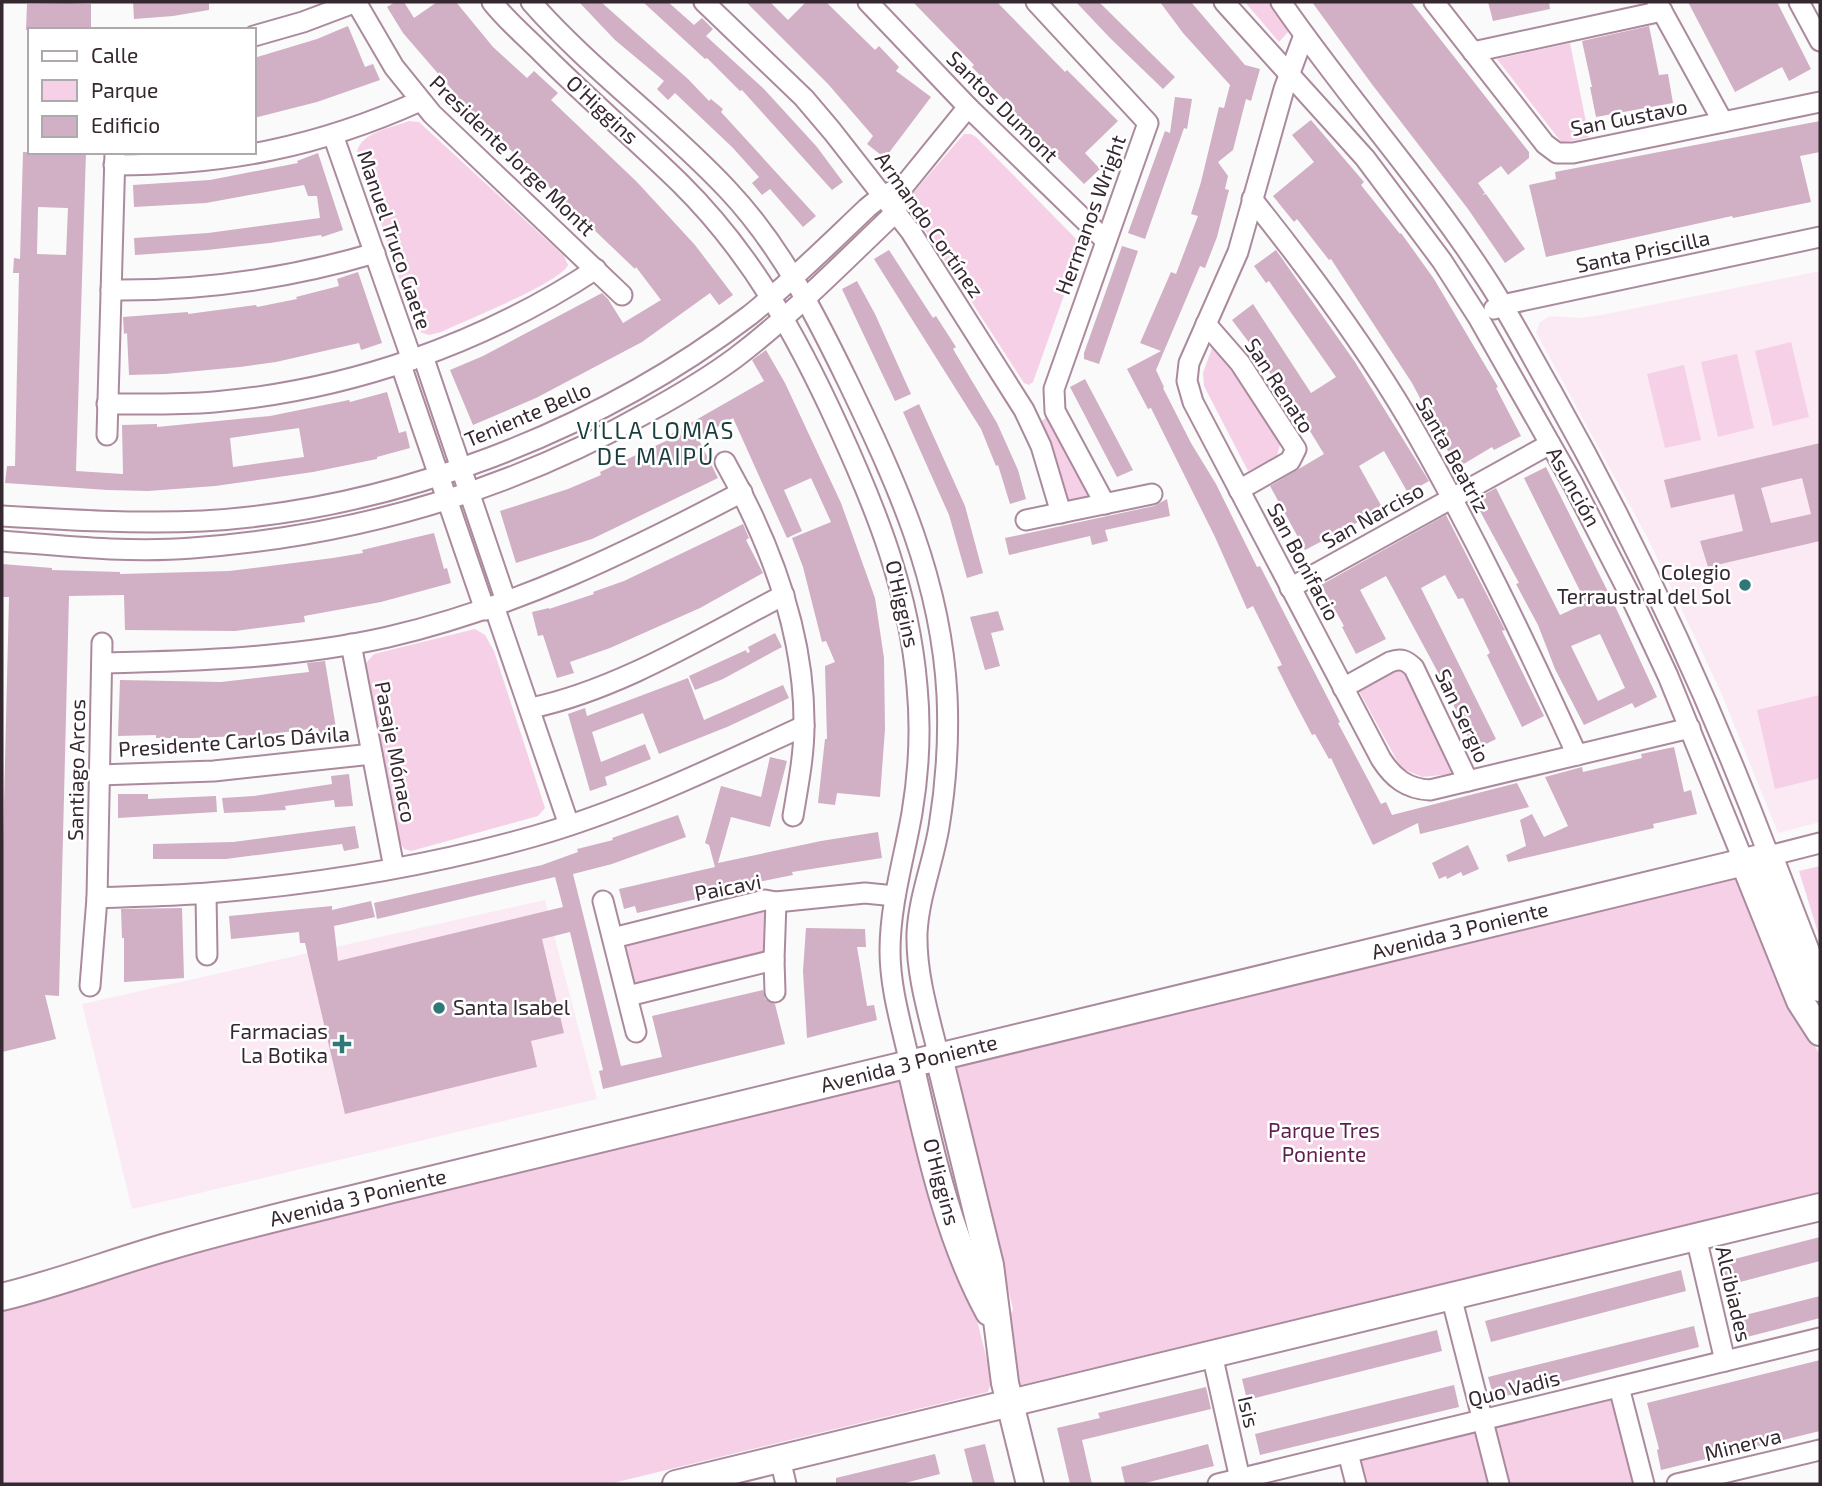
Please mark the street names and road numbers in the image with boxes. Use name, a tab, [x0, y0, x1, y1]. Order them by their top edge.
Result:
street label: Santos Dumont	[942, 45, 1064, 167]
street label: Presidente Jorge Montt	[425, 69, 601, 240]
street label: O'Higgins	[562, 69, 644, 148]
street label: San Gustavo	[1568, 93, 1689, 140]
street label: Hermanos Wright	[1049, 131, 1130, 298]
street label: Manuel Truco Gaete	[353, 147, 438, 332]
street label: Armando Cortínez	[871, 147, 990, 302]
street label: Santa Priscilla	[1574, 224, 1712, 277]
street label: San Renato	[1240, 333, 1320, 437]
street label: Teniente Bello	[461, 376, 594, 451]
street label: Santa Beatriz	[1411, 392, 1495, 516]
street label: Asunción	[1542, 442, 1606, 531]
street label: San Narciso	[1317, 476, 1428, 553]
street label: San Bonifacio	[1263, 498, 1346, 624]
street label: O'Higgins	[881, 557, 926, 650]
street label: San Sergio	[1431, 665, 1496, 766]
street label: Pasaje Mónaco	[370, 679, 422, 825]
street label: Santiago Arcos	[62, 699, 89, 841]
street label: Presidente Carlos Dávila	[117, 720, 351, 761]
street label: Paicavi	[692, 868, 763, 905]
street label: Avenida 3 Poniente	[1369, 895, 1551, 964]
street label: Avenida 3 Poniente	[818, 1028, 1000, 1097]
street label: O'Higgins	[919, 1135, 966, 1228]
street label: Avenida 3 Poniente	[267, 1162, 449, 1231]
street label: Alcibiades	[1711, 1243, 1758, 1344]
street label: Quo Vadis	[1465, 1364, 1562, 1412]
street label: Isis	[1234, 1393, 1265, 1430]
street label: Minerva	[1702, 1422, 1784, 1465]

